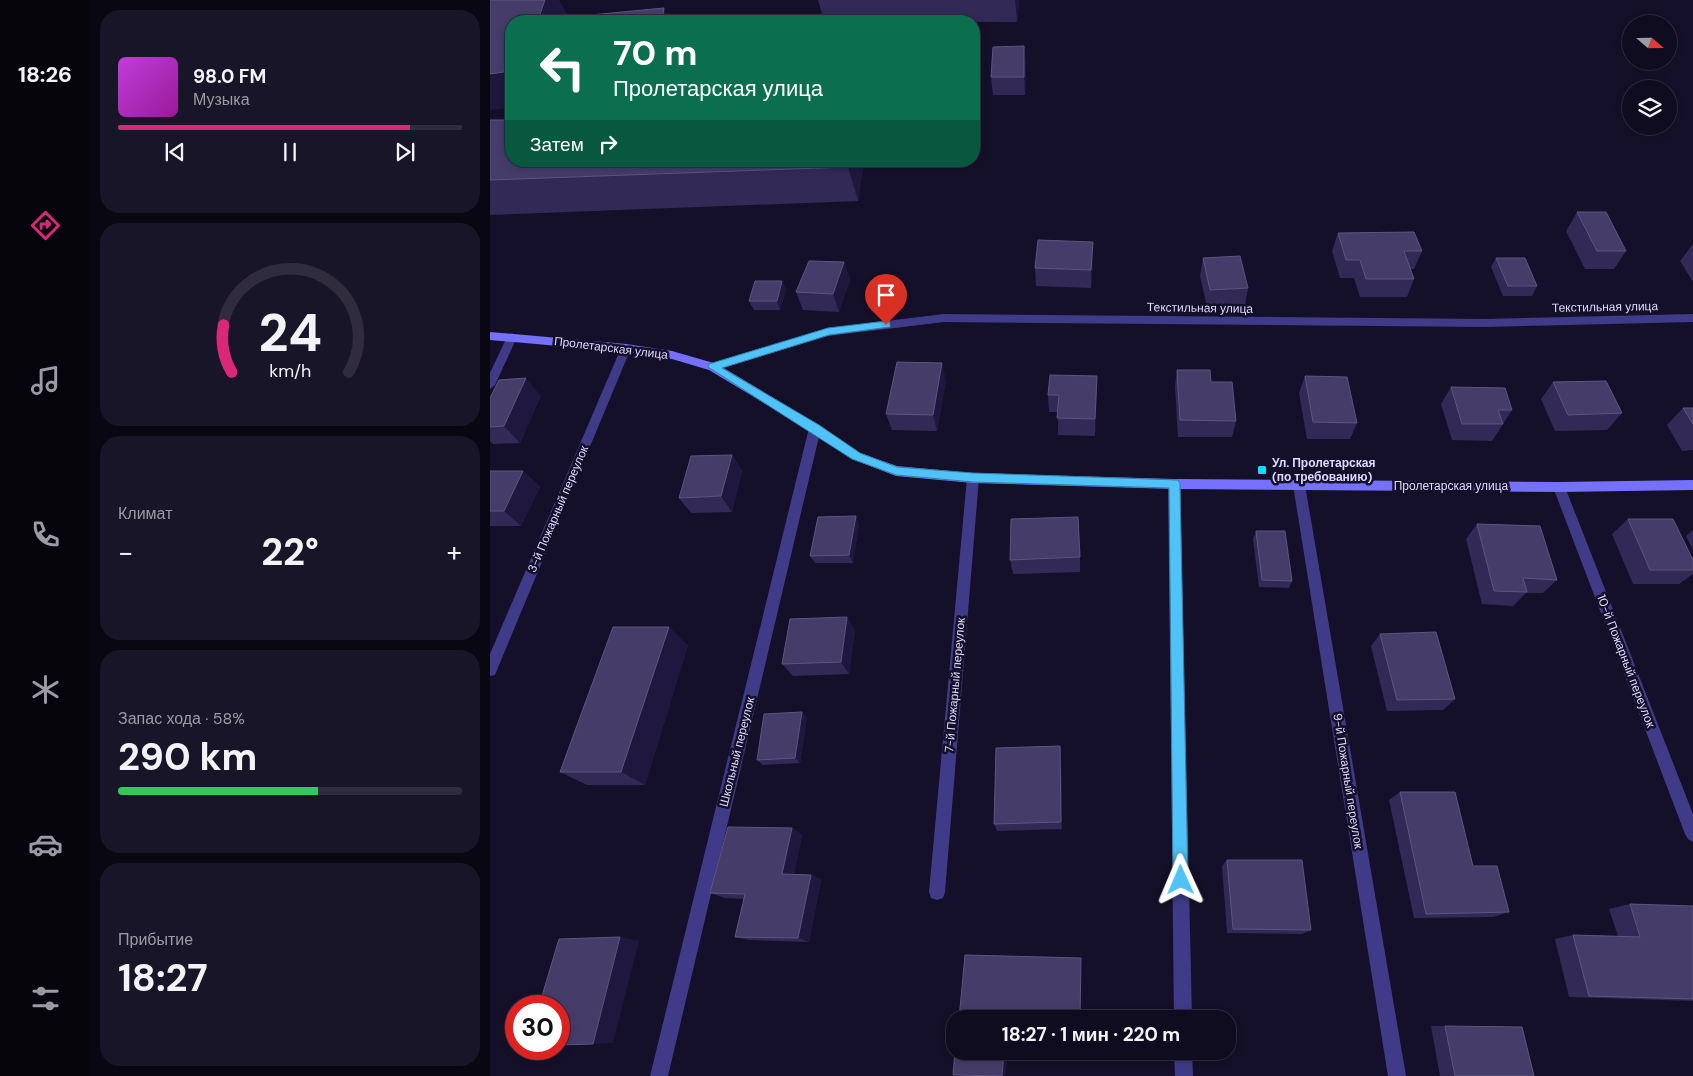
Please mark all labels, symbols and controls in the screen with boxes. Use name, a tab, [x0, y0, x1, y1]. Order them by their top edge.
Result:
north arrow	[1622, 15, 1678, 70]
map controls	[1622, 15, 1677, 135]
text: 70 m	[613, 30, 697, 76]
icon: left	[530, 35, 595, 100]
text: 18:26	[18, 60, 72, 89]
text: 98.0 FM	[193, 64, 266, 89]
text: Пролетарская улица	[613, 74, 823, 103]
button: layers	[1622, 80, 1677, 135]
text: Музыка	[193, 89, 250, 110]
icon: right	[594, 130, 622, 158]
text: Затем	[530, 132, 584, 157]
icon: previous	[161, 138, 189, 166]
icon: pause	[276, 138, 304, 166]
icon: next	[391, 138, 419, 166]
icon: directions	[28, 208, 63, 243]
pin	[865, 274, 907, 325]
icon: arrive	[872, 281, 900, 309]
street label: Текстильная улица	[1552, 298, 1659, 316]
text: 24	[258, 299, 322, 367]
street label: Текстильная улица	[1147, 299, 1254, 317]
street label: Пролетарская улица	[553, 333, 669, 363]
text: km/h	[269, 359, 311, 383]
icon: music	[28, 363, 63, 398]
street label: 3-й Пожарный переулок	[524, 442, 592, 575]
place label: Ул. Пролетарская (по требованию)	[1272, 455, 1375, 485]
marker: Ул. Пролетарская (по требованию)	[1256, 464, 1268, 476]
street label: Пролетарская улица	[1394, 478, 1509, 494]
text: Климат	[118, 503, 172, 524]
icon: phone	[28, 517, 63, 552]
text: 22°	[261, 527, 319, 577]
text: −	[118, 534, 133, 571]
text: +	[447, 534, 462, 571]
street label: 10-й Пожарный переулок	[1593, 592, 1659, 730]
street label: 7-й Пожарный переулок	[941, 616, 969, 753]
icon: climate	[28, 672, 63, 707]
street label: Школьный переулок	[716, 695, 759, 808]
text: Запас хода · 58%	[118, 708, 245, 729]
street label: 9-й Пожарный переулок	[1329, 712, 1367, 851]
text: 290 km	[118, 732, 257, 782]
icon: car	[28, 827, 63, 862]
position arrow	[1154, 853, 1206, 905]
text: Прибытие	[118, 929, 193, 950]
text: 18:27	[118, 953, 208, 1003]
icon: filters	[28, 981, 63, 1016]
speed limit sign: 30	[505, 995, 570, 1060]
text: 18:27 · 1 мин · 220 m	[1002, 1022, 1180, 1047]

